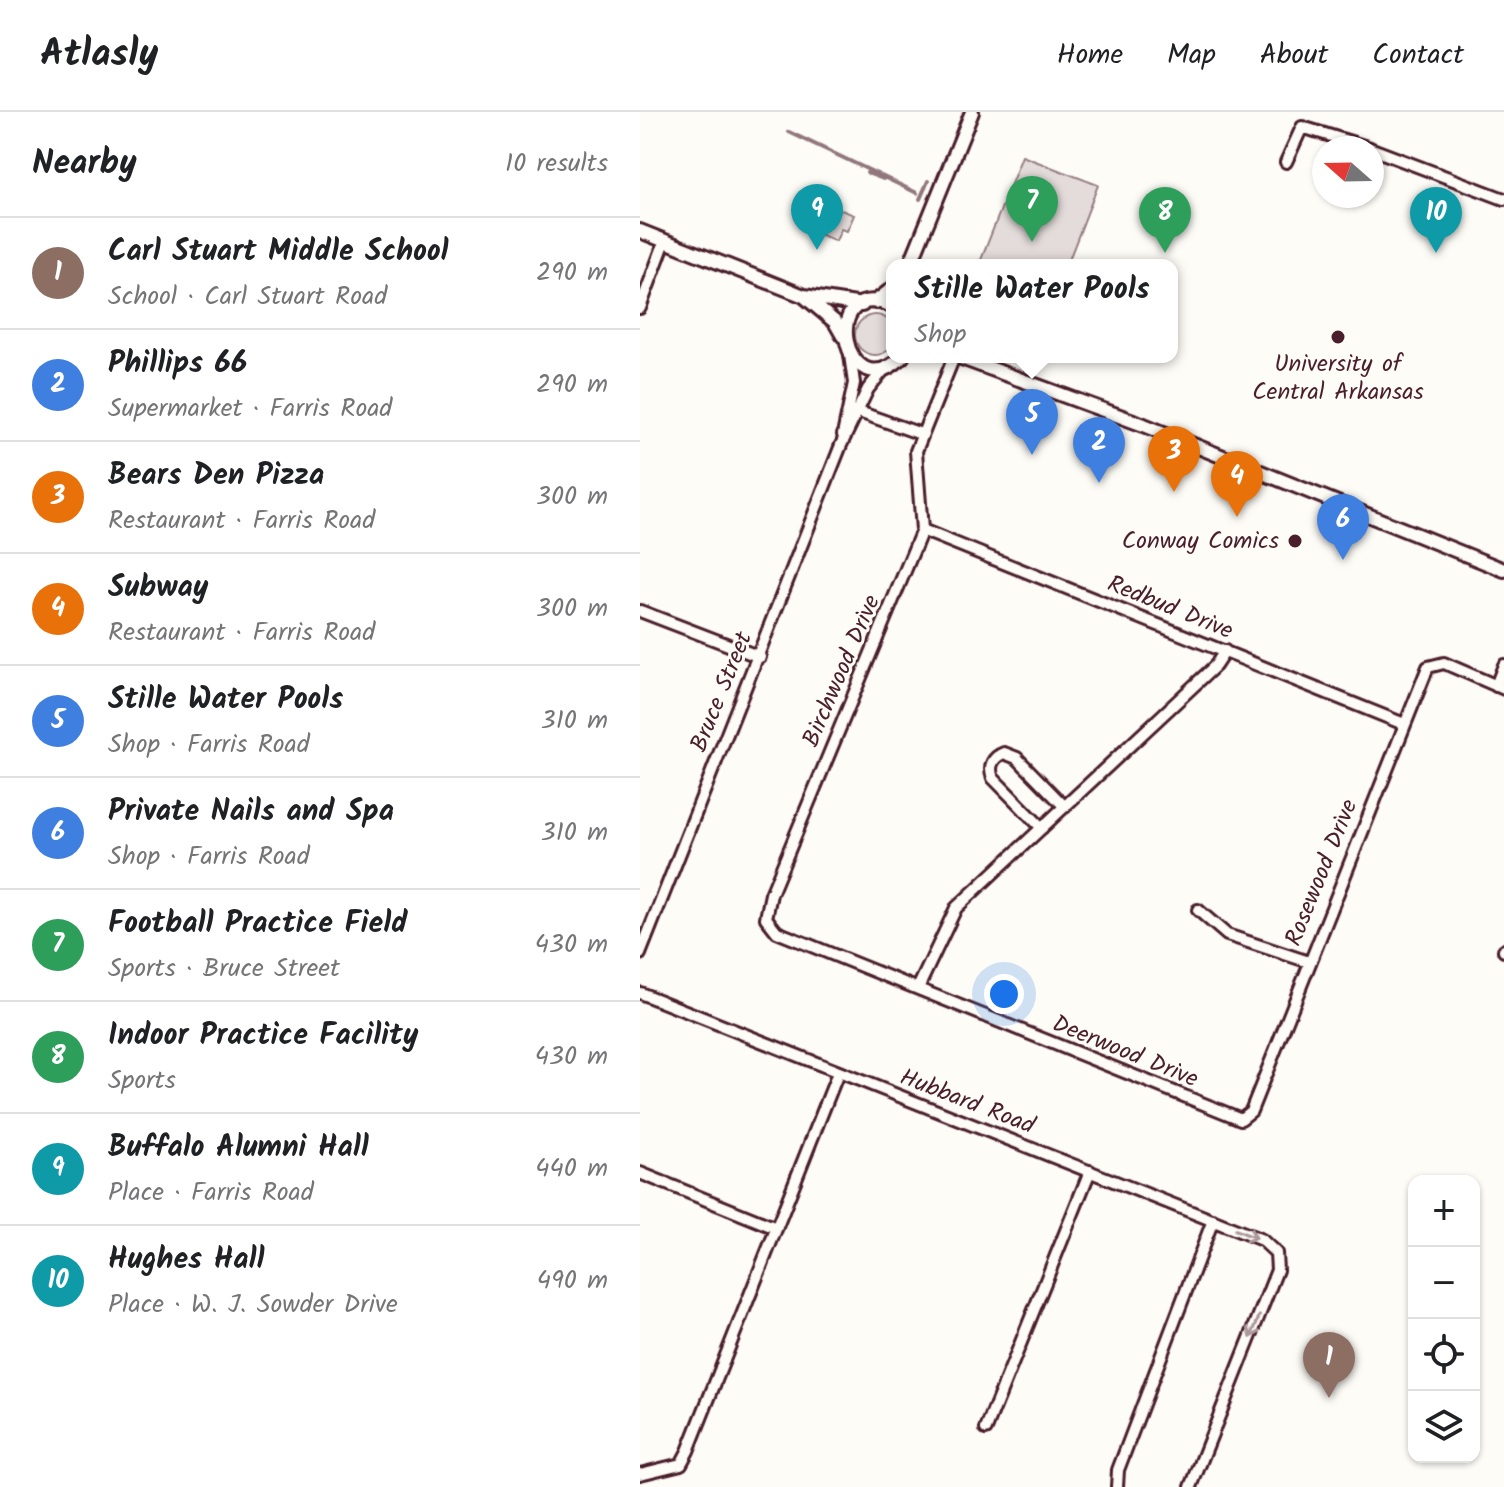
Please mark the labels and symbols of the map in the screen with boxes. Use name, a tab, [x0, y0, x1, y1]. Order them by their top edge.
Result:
north arrow	[1312, 136, 1384, 208]
pin: 7	[1006, 176, 1058, 242]
pin: 9	[791, 184, 843, 250]
pin: 8	[1139, 187, 1191, 253]
pin: 10	[1410, 187, 1462, 253]
marker: University of Central Arkansas	[1329, 328, 1347, 346]
place label: University of Central Arkansas	[1252, 345, 1424, 412]
pin: 5	[1006, 389, 1058, 455]
pin: 2	[1073, 417, 1125, 483]
pin: 3	[1148, 426, 1200, 492]
pin: 4	[1211, 451, 1263, 517]
pin: 6	[1317, 494, 1369, 560]
place label: Conway Comics	[1122, 522, 1279, 561]
marker: Conway Comics	[1286, 532, 1304, 550]
street label: Redbud Drive	[1101, 565, 1239, 651]
street label: Birchwood Drive	[792, 589, 892, 753]
street label: Bruce Street	[680, 625, 764, 758]
street label: Rosewood Drive	[1275, 793, 1369, 952]
your location	[984, 974, 1024, 1014]
street label: Deerwood Drive	[1046, 1005, 1204, 1099]
street label: Hubbard Road	[894, 1058, 1041, 1146]
one-way arrow	[1233, 1228, 1258, 1242]
one-way arrow	[1246, 1314, 1261, 1339]
pin: 1	[1303, 1332, 1355, 1398]

